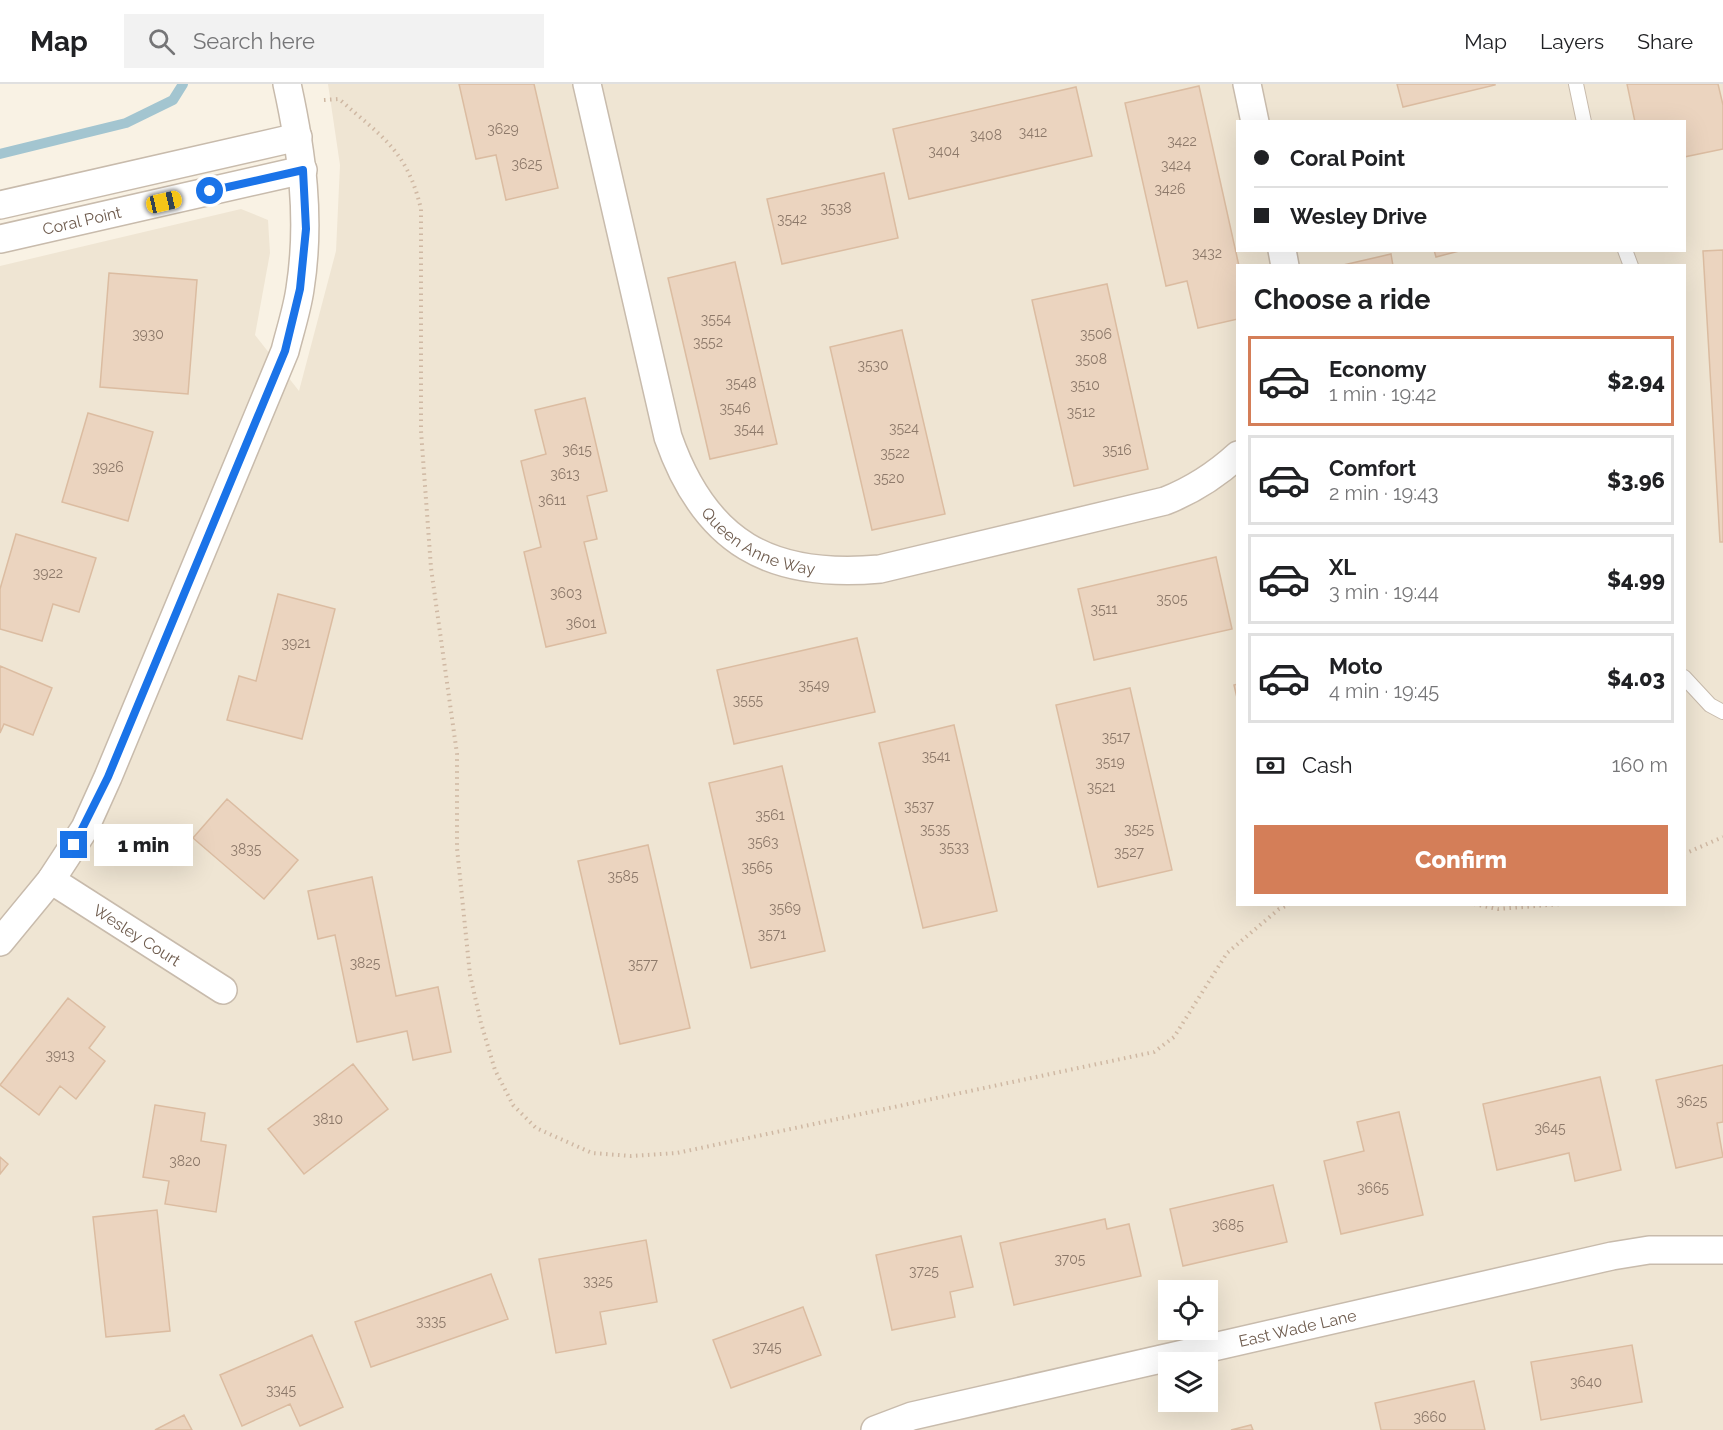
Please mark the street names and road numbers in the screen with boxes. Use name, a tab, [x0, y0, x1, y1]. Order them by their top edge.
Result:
street label: Coral Point	[41, 203, 124, 239]
street label: Queen Anne Way	[698, 503, 817, 579]
street label: Wesley Court	[90, 901, 184, 971]
street label: East Wade Lane	[1237, 1306, 1358, 1351]

